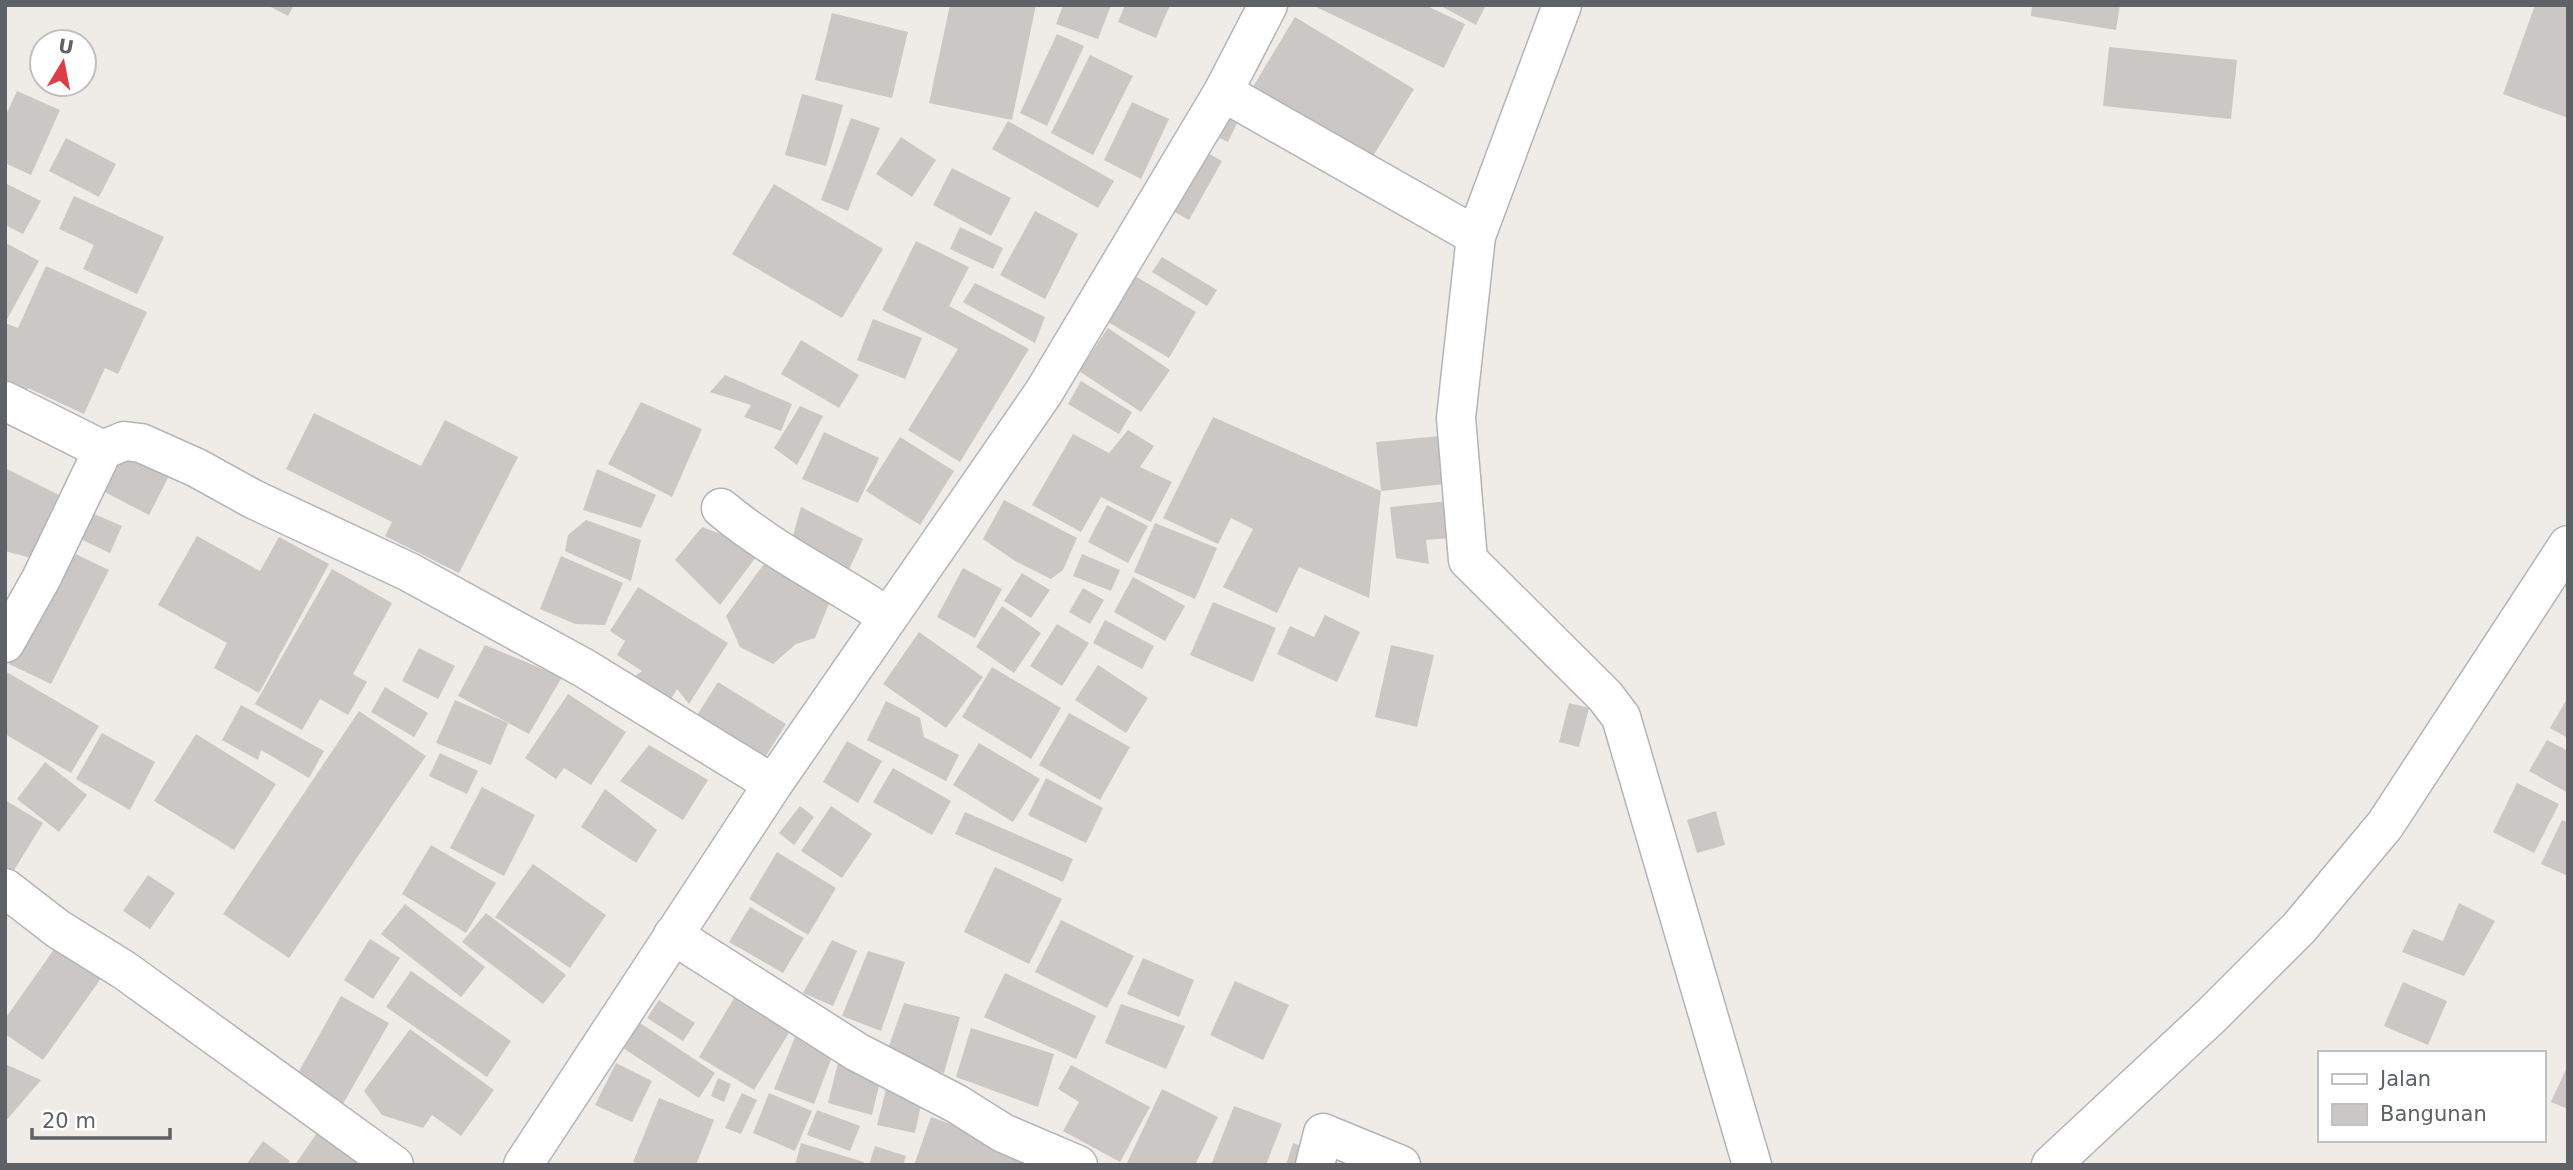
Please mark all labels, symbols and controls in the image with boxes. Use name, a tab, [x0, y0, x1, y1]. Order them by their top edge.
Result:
north arrow	[28, 28, 98, 98]
text: U	[56, 34, 75, 58]
legend	[2318, 1051, 2545, 1142]
text: Jalan	[2378, 1067, 2431, 1091]
scale bar	[32, 1096, 170, 1140]
text: Bangunan	[2380, 1102, 2487, 1126]
text: 20 m	[42, 1109, 96, 1133]

